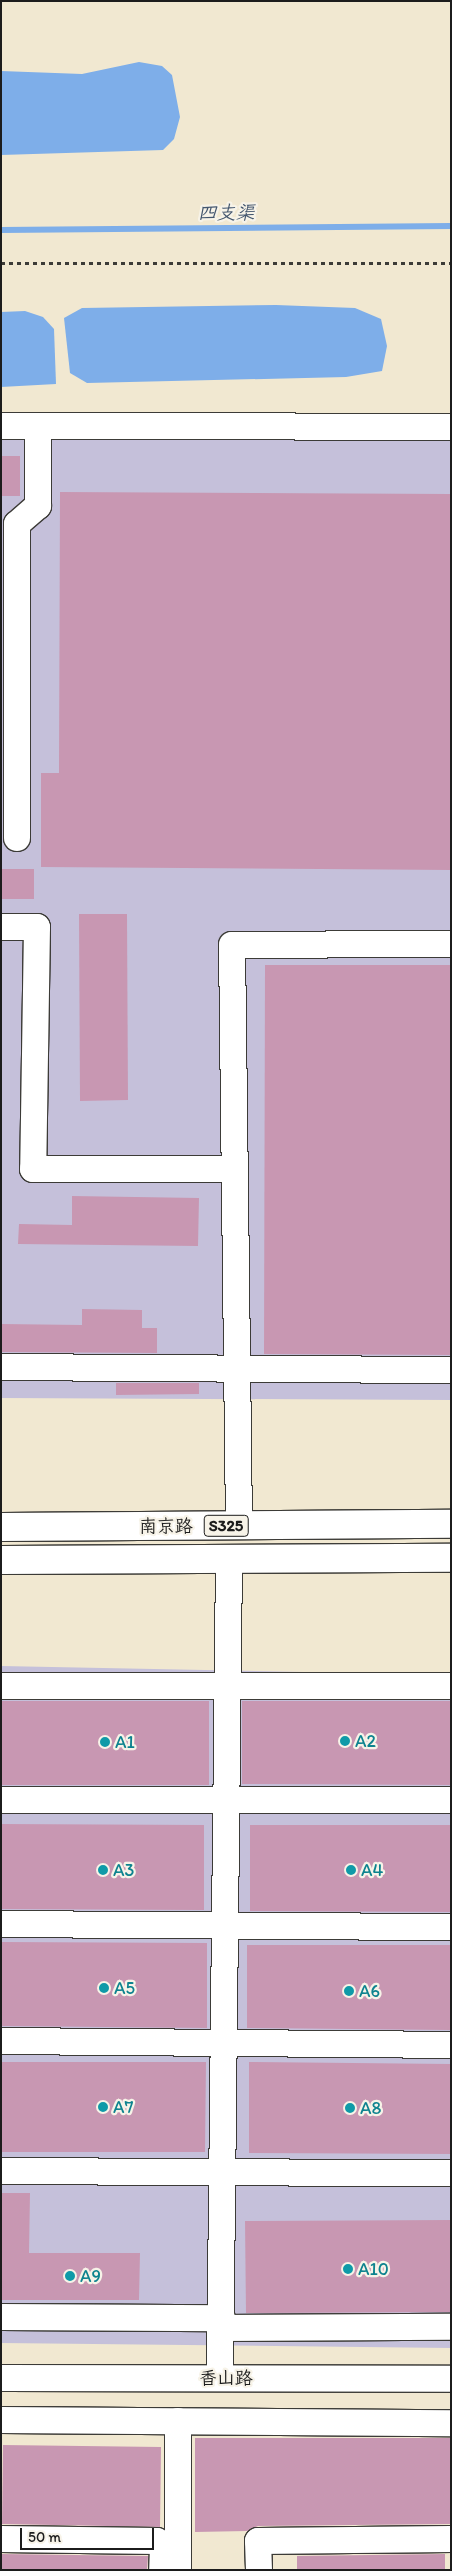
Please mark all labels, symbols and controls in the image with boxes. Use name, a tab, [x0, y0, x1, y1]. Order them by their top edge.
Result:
water label: 四支渠	[198, 202, 254, 224]
road number: S325	[204, 1512, 248, 1540]
street label: 南京路	[139, 1515, 193, 1537]
place label: A2	[355, 1730, 376, 1752]
place label: A1	[115, 1731, 135, 1753]
marker: A2	[339, 1735, 351, 1747]
marker: A1	[99, 1736, 111, 1748]
place label: A3	[113, 1859, 134, 1881]
place label: A4	[361, 1859, 383, 1881]
marker: A3	[97, 1864, 109, 1876]
marker: A4	[345, 1864, 357, 1876]
place label: A5	[114, 1977, 135, 1999]
place label: A6	[359, 1980, 380, 2002]
marker: A5	[98, 1982, 110, 1994]
marker: A6	[343, 1985, 355, 1997]
place label: A7	[113, 2096, 133, 2118]
place label: A8	[360, 2097, 381, 2119]
marker: A7	[97, 2101, 109, 2113]
marker: A8	[344, 2102, 356, 2114]
place label: A10	[358, 2258, 389, 2280]
marker: A10	[342, 2263, 354, 2275]
place label: A9	[80, 2265, 101, 2287]
marker: A9	[64, 2270, 76, 2282]
street label: 香山路	[199, 2367, 253, 2389]
scale bar	[22, 2518, 156, 2550]
text: 50 m	[28, 2528, 61, 2546]

